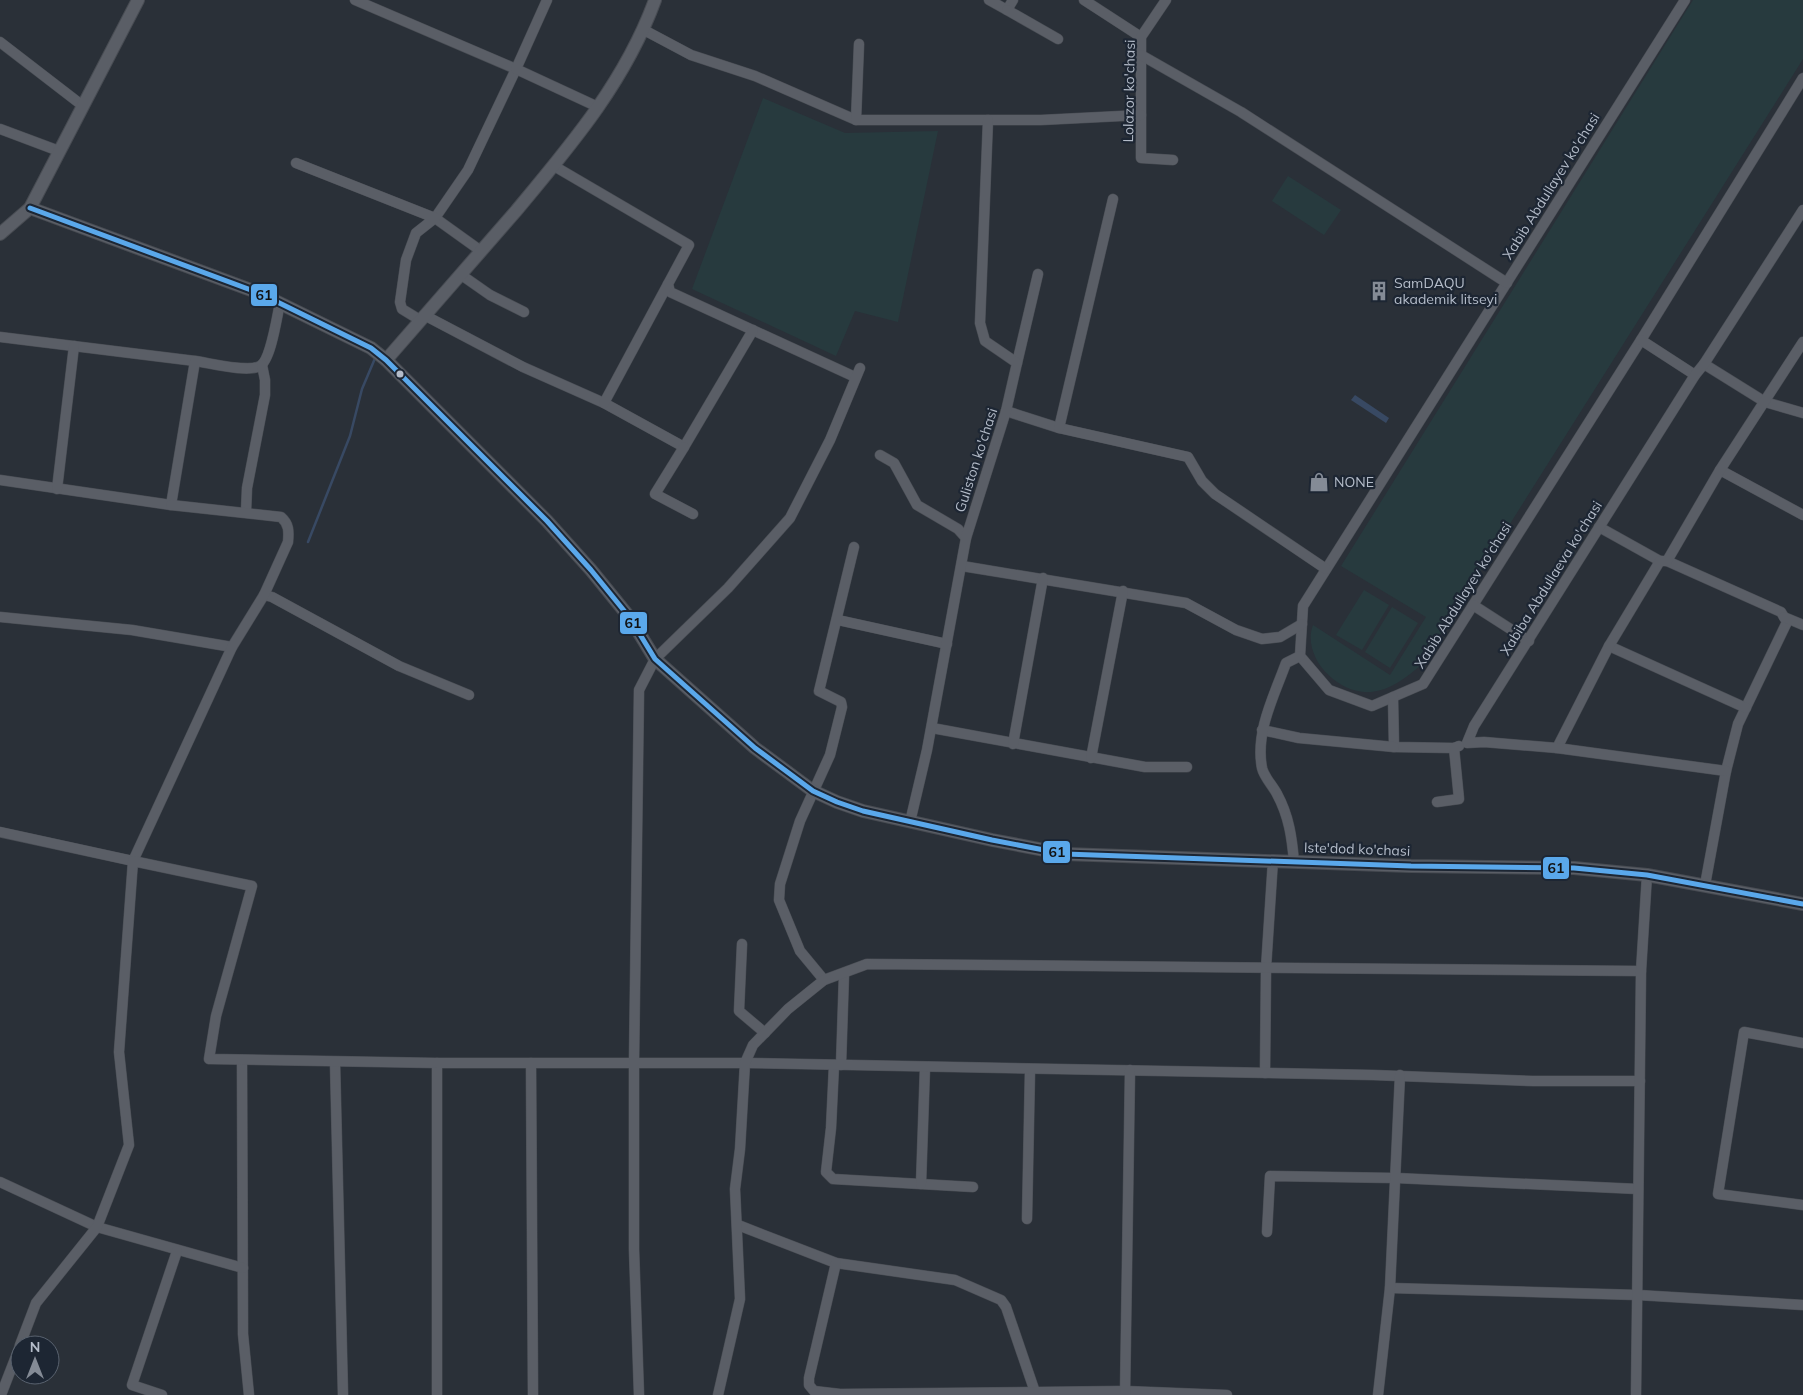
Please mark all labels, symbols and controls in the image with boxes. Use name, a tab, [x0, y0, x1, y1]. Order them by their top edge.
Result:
street label: Lolazor ko'chasi	[1119, 39, 1139, 143]
street label: Xabib Abdullayev ko'chasi	[1498, 109, 1604, 263]
place label: SamDAQU akademik litseyi	[1394, 274, 1497, 308]
building icon: SamDAQU akademik litseyi	[1368, 280, 1390, 302]
line badge: 61	[250, 283, 278, 307]
text: 61	[256, 286, 272, 304]
unlabelled marker	[395, 369, 405, 379]
street label: Guliston ko'chasi	[951, 406, 1001, 514]
shop icon: NONE	[1308, 471, 1330, 493]
place label: NONE	[1334, 473, 1374, 491]
street label: Xabiba Abdullaeva ko'chasi	[1496, 497, 1606, 659]
street label: Xabib Abdullayev ko'chasi	[1410, 518, 1516, 672]
line badge: 61	[619, 611, 648, 635]
text: 61	[625, 614, 641, 632]
street label: Iste'dod ko'chasi	[1304, 838, 1410, 860]
line badge: 61	[1042, 840, 1071, 864]
text: 61	[1049, 843, 1065, 861]
line badge: 61	[1542, 856, 1570, 880]
text: 61	[1548, 859, 1564, 877]
north arrow	[10, 1335, 60, 1385]
text: N	[30, 1338, 40, 1356]

